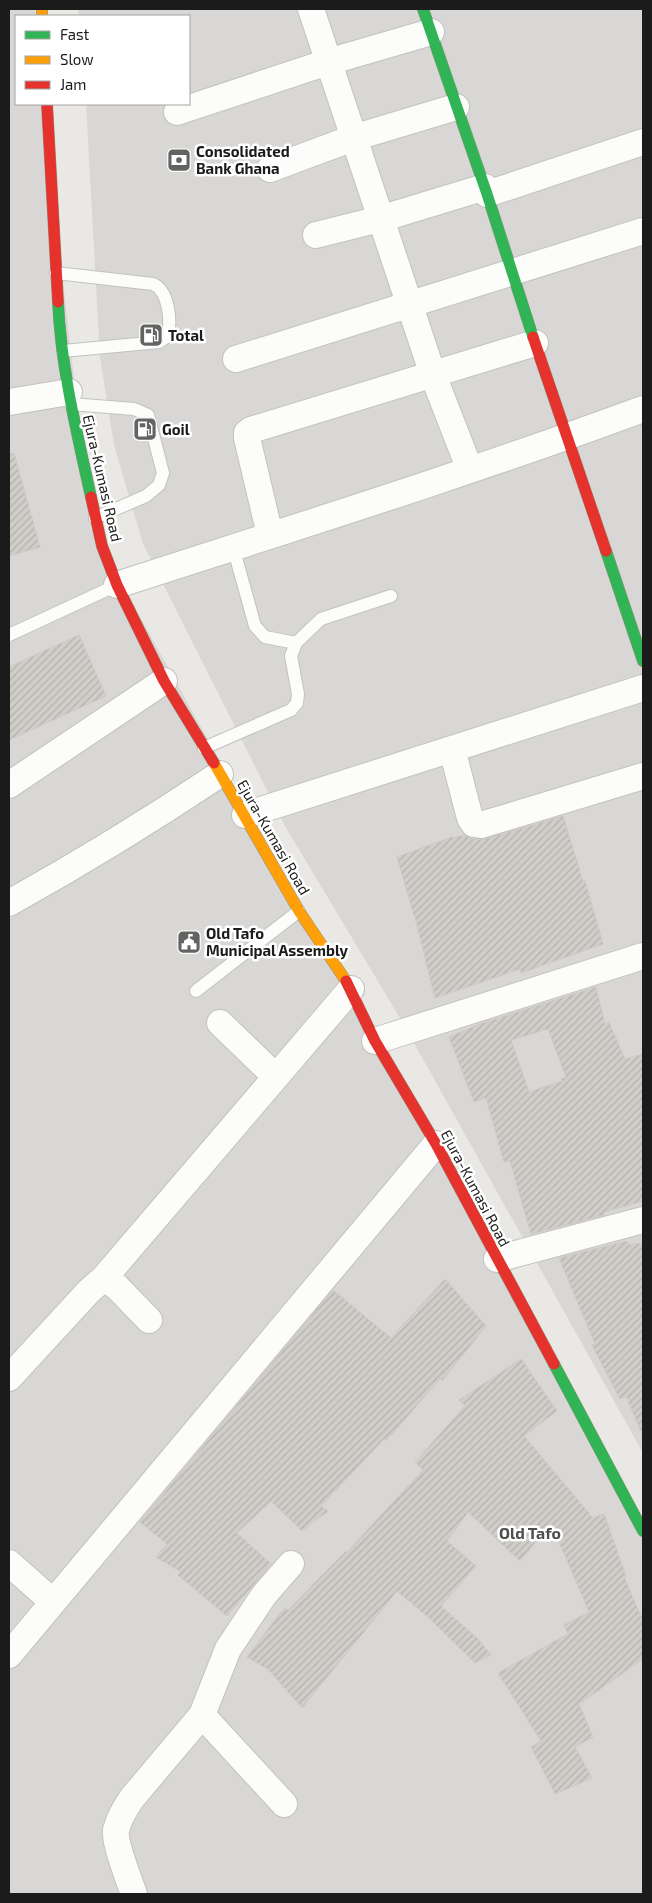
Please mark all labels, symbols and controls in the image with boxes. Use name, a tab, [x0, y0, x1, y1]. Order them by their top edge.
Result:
legend	[15, 15, 190, 105]
text: Fast	[60, 25, 90, 43]
text: Slow	[60, 50, 94, 68]
text: Jam	[60, 75, 86, 93]
place label: Consolidated Bank Ghana	[196, 142, 290, 177]
bank icon: Consolidated Bank Ghana	[166, 147, 192, 173]
fuel station icon: Total	[138, 322, 164, 348]
place label: Total	[168, 326, 204, 344]
street label: Ejura-Kumasi Road	[79, 413, 126, 543]
fuel station icon: Goil	[132, 416, 158, 442]
place label: Goil	[162, 420, 190, 438]
street label: Ejura-Kumasi Road	[233, 776, 314, 898]
place label: Old Tafo Municipal Assembly	[206, 924, 348, 960]
public building icon: Old Tafo Municipal Assembly	[176, 929, 202, 955]
street label: Ejura-Kumasi Road	[437, 1127, 514, 1250]
district label: Old Tafo	[499, 1523, 561, 1542]

